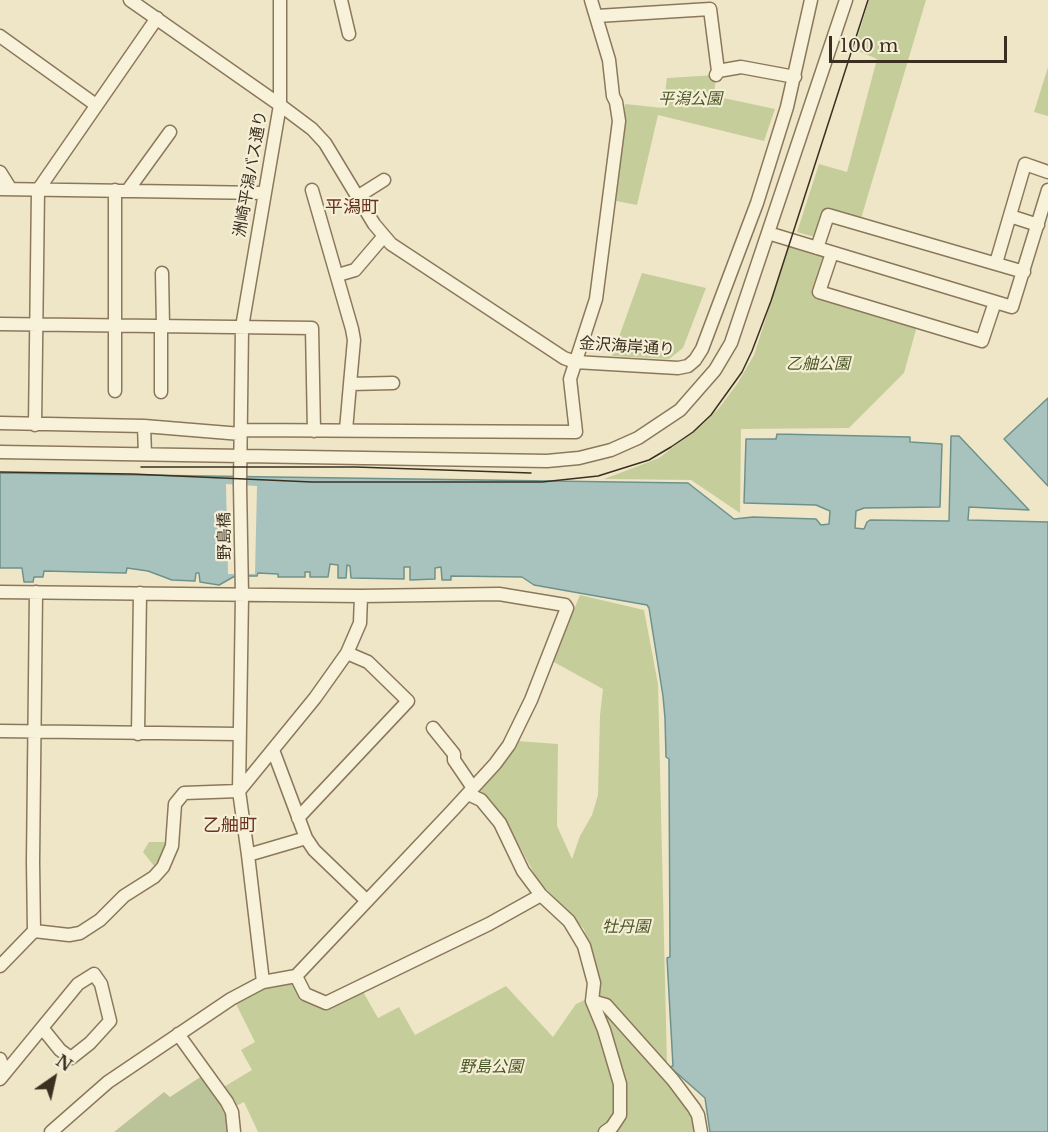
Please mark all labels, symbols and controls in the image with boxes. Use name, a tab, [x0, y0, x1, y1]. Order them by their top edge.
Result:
scale bar	[832, 24, 1010, 62]
text: 100 m	[840, 35, 898, 57]
park label: 平潟公園	[658, 89, 722, 109]
street label: 洲崎平潟バス通り	[230, 109, 272, 239]
district label: 平潟町	[325, 197, 379, 219]
street label: 金沢海岸通り	[578, 334, 676, 360]
park label: 乙舳公園	[786, 354, 850, 374]
street label: 野島橋	[215, 512, 235, 560]
district label: 乙舳町	[203, 815, 257, 837]
park label: 牡丹園	[602, 917, 650, 937]
north arrow	[24, 1048, 84, 1108]
text: N	[52, 1051, 76, 1076]
park label: 野島公園	[459, 1057, 523, 1077]

